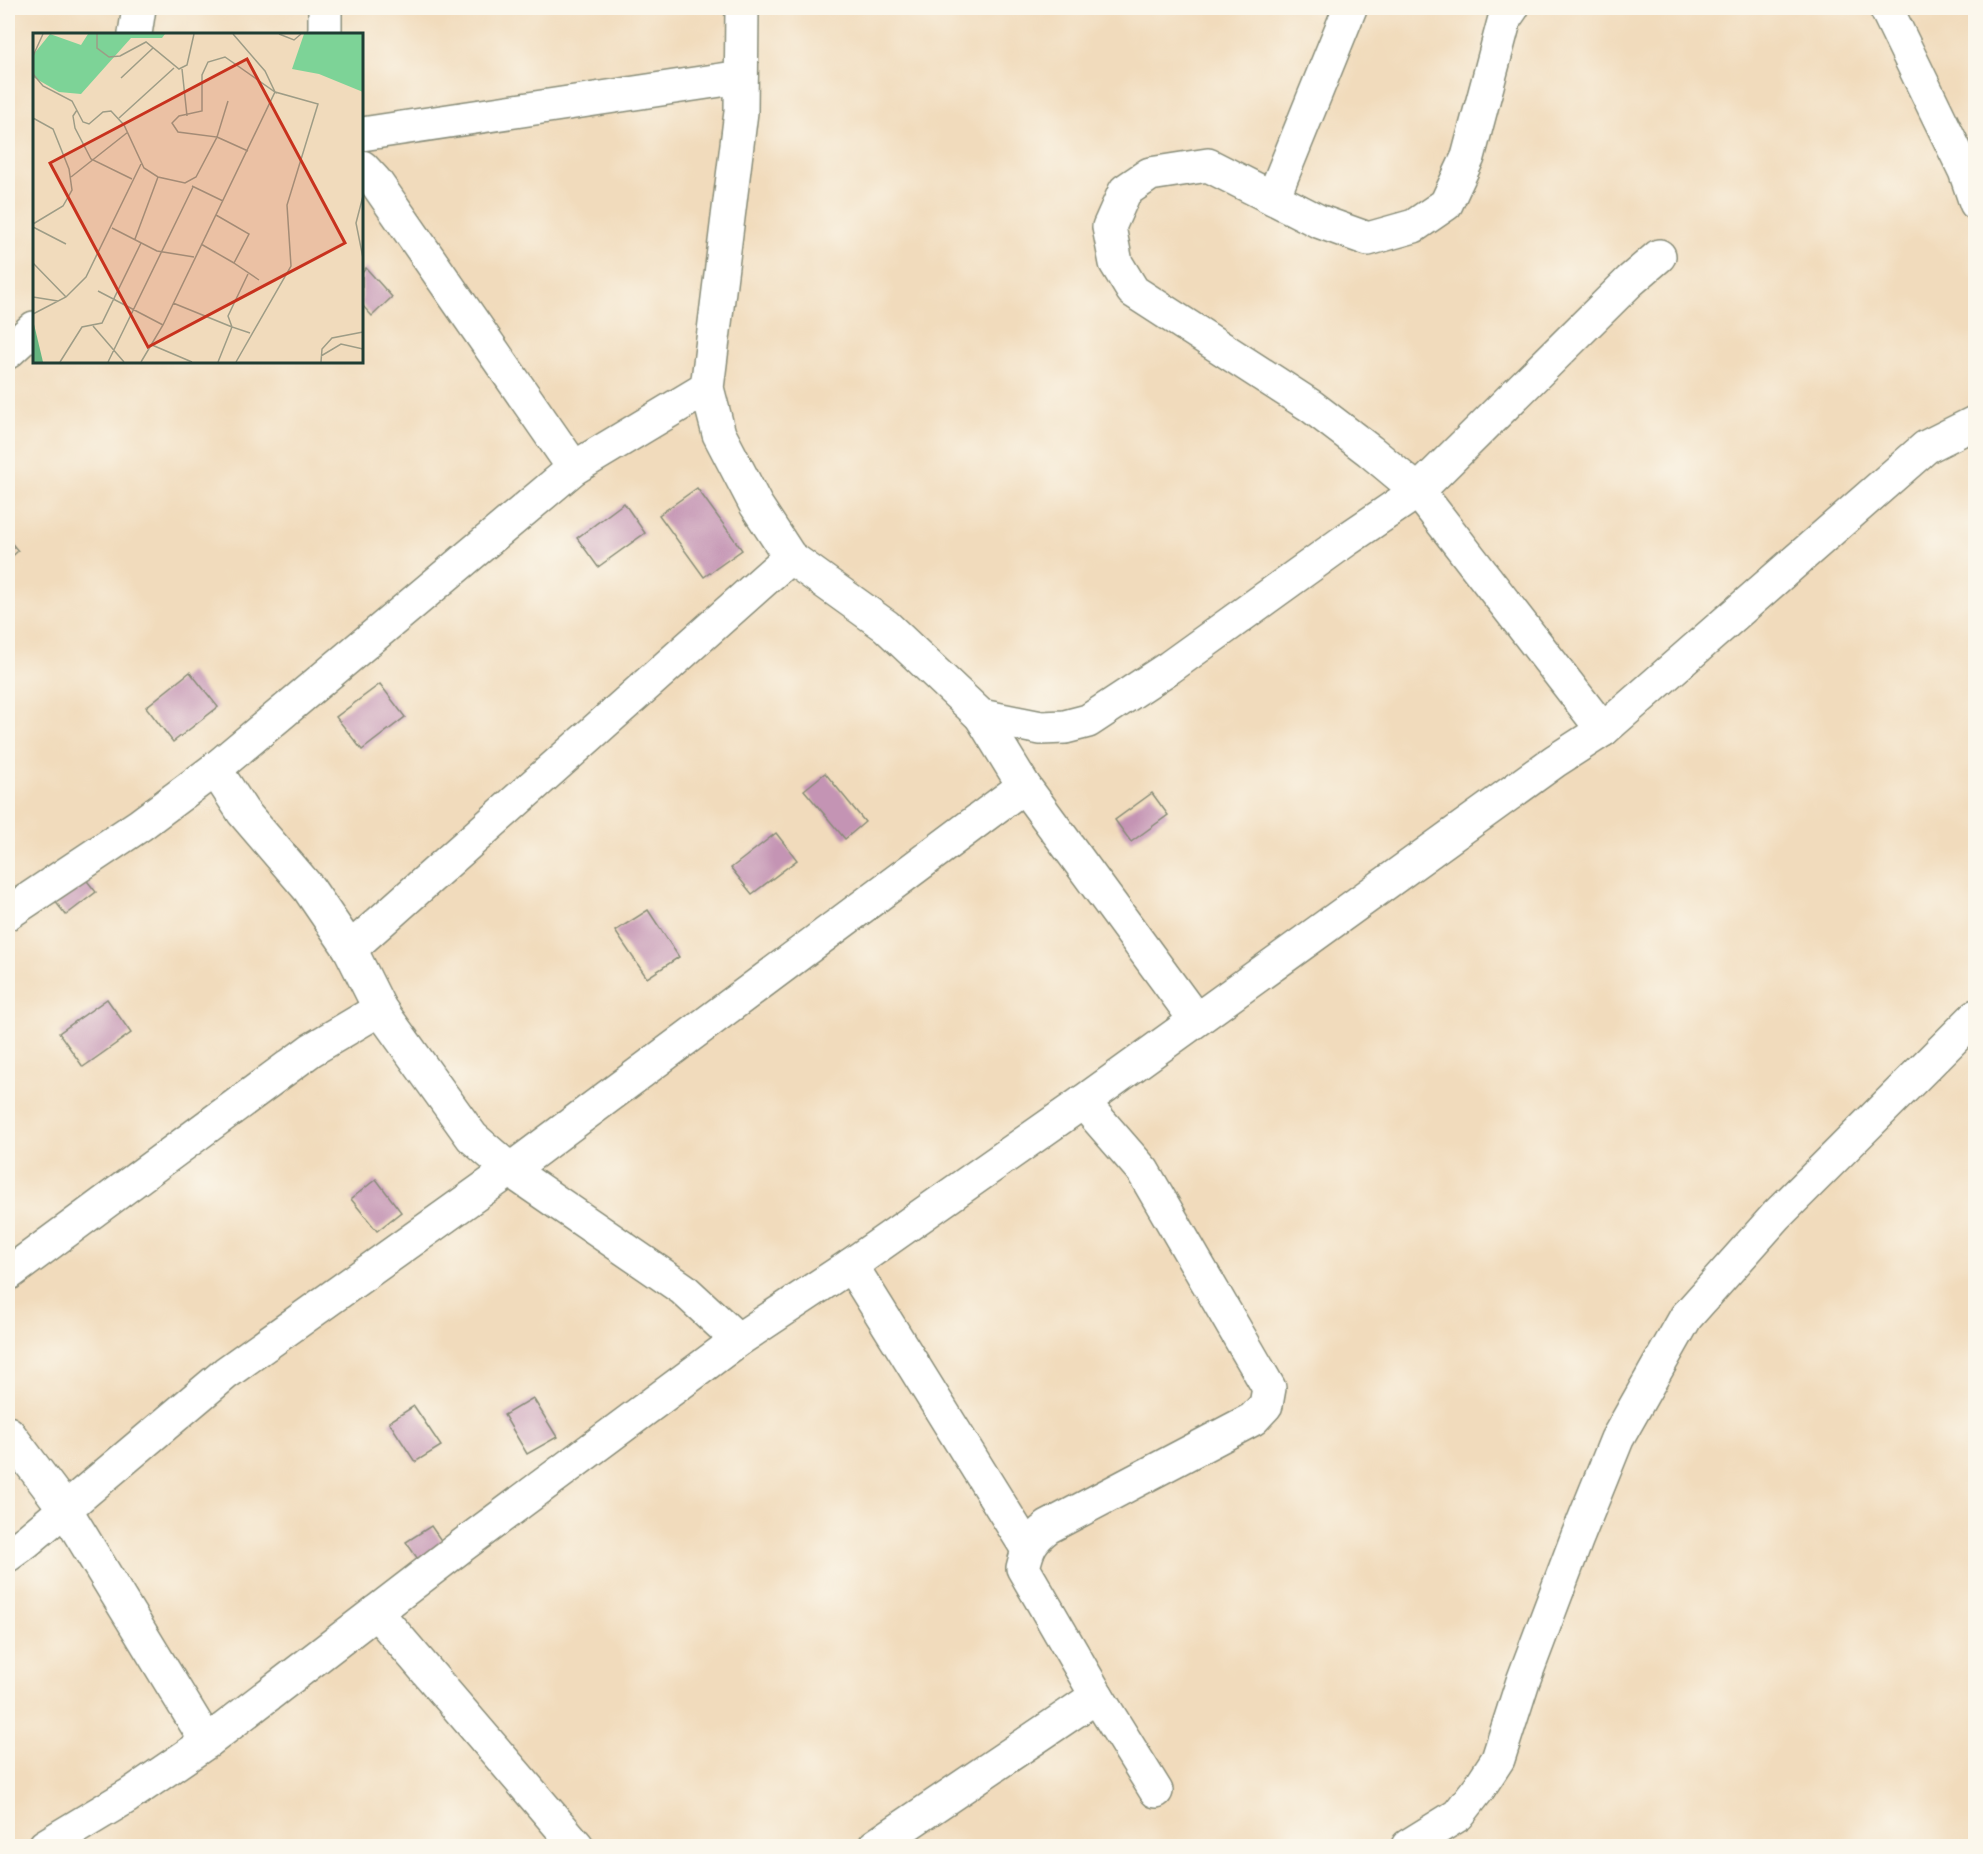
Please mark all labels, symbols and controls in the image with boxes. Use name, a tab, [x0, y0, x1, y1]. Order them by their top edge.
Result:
inset map	[33, 33, 363, 363]

